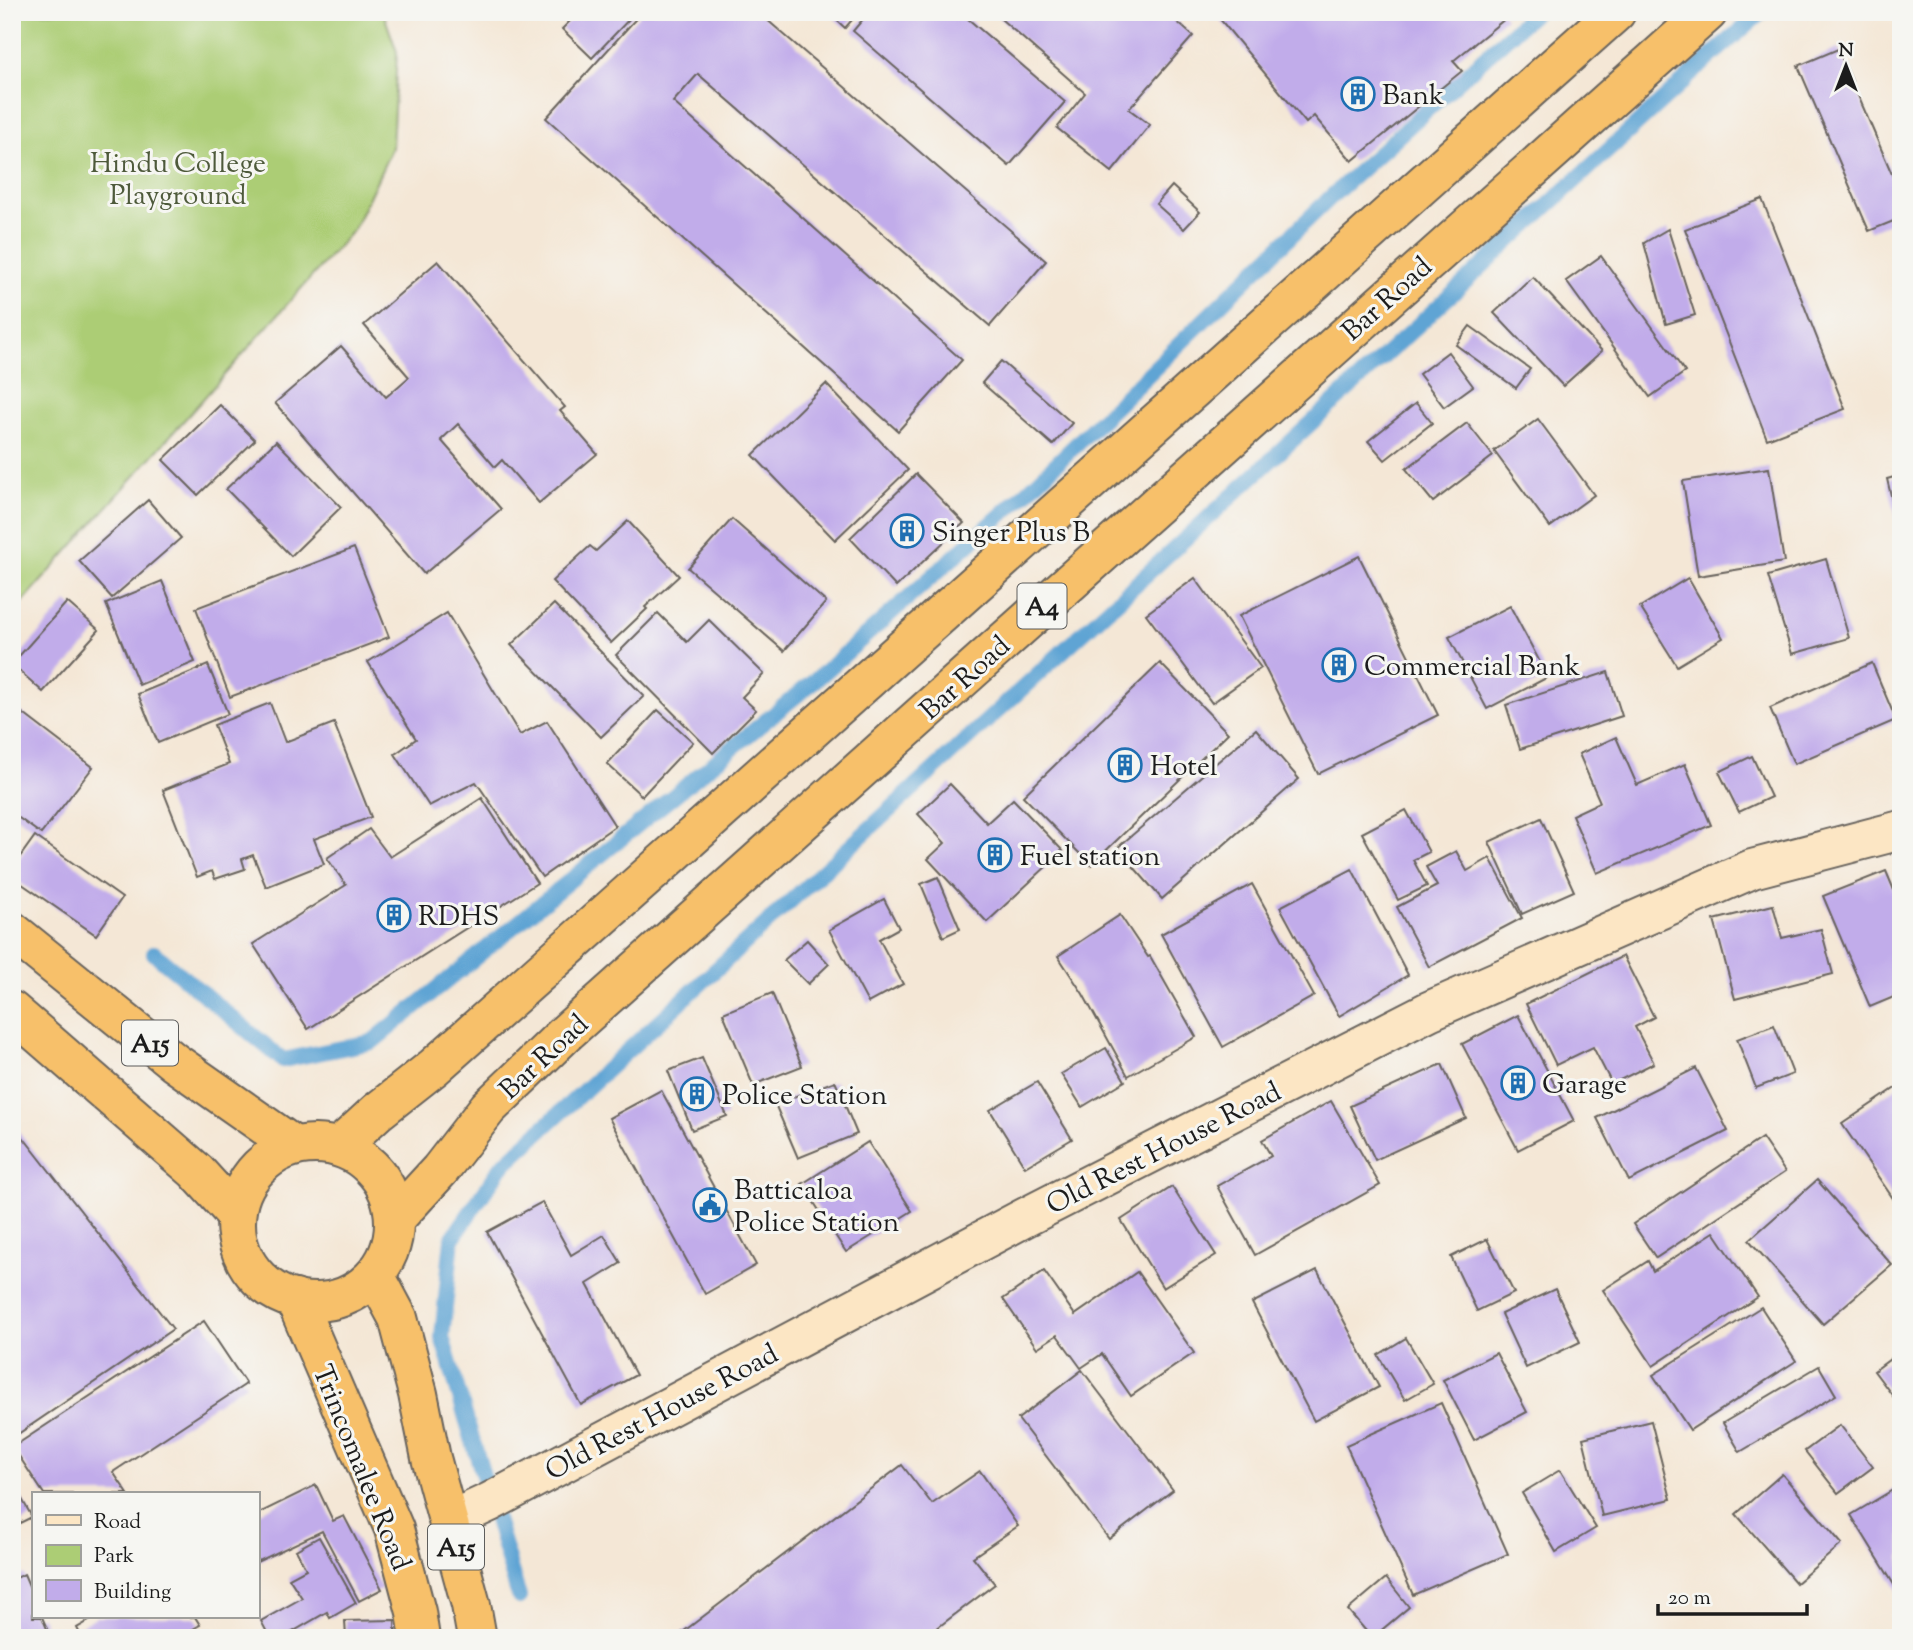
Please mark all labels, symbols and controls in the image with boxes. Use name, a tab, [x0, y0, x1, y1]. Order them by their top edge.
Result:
north arrow	[1812, 32, 1882, 102]
text: N	[1838, 38, 1854, 65]
building icon: Bank	[1339, 75, 1377, 113]
place label: Bank	[1382, 77, 1444, 117]
park label: Hindu College Playground	[90, 145, 266, 217]
street label: Bar Road	[1334, 249, 1442, 352]
building icon: Singer Plus B	[888, 512, 926, 550]
place label: Singer Plus B	[932, 514, 1090, 554]
road number: A4	[1018, 584, 1066, 628]
street label: Bar Road	[912, 628, 1020, 731]
building icon: Commercial Bank	[1320, 646, 1358, 684]
place label: Commercial Bank	[1364, 648, 1580, 688]
building icon: Hotel	[1106, 746, 1144, 784]
place label: Hotel	[1150, 748, 1218, 788]
building icon: Fuel station	[976, 836, 1014, 874]
place label: Fuel station	[1020, 838, 1160, 878]
building icon: RDHS	[375, 896, 413, 934]
place label: RDHS	[418, 898, 499, 938]
street label: Bar Road	[491, 1006, 599, 1110]
road number: A15	[122, 1020, 178, 1066]
building icon: Garage	[1499, 1064, 1537, 1102]
place label: Garage	[1542, 1066, 1627, 1106]
street label: Old Rest House Road	[1040, 1073, 1289, 1226]
building icon: Police Station	[678, 1075, 716, 1113]
place label: Police Station	[722, 1077, 887, 1117]
place label: Batticaloa Police Station	[734, 1172, 899, 1244]
public building icon: Batticaloa Police Station	[691, 1186, 729, 1224]
street label: Old Rest House Road	[539, 1335, 786, 1492]
street label: Trincomalee Road	[301, 1359, 420, 1577]
legend	[32, 1492, 259, 1618]
text: Road	[94, 1508, 141, 1538]
road number: A15	[428, 1524, 484, 1570]
text: Park	[94, 1542, 135, 1572]
scale bar	[1658, 1573, 1806, 1617]
text: Building	[94, 1578, 171, 1608]
text: 20 m	[1668, 1584, 1711, 1614]

